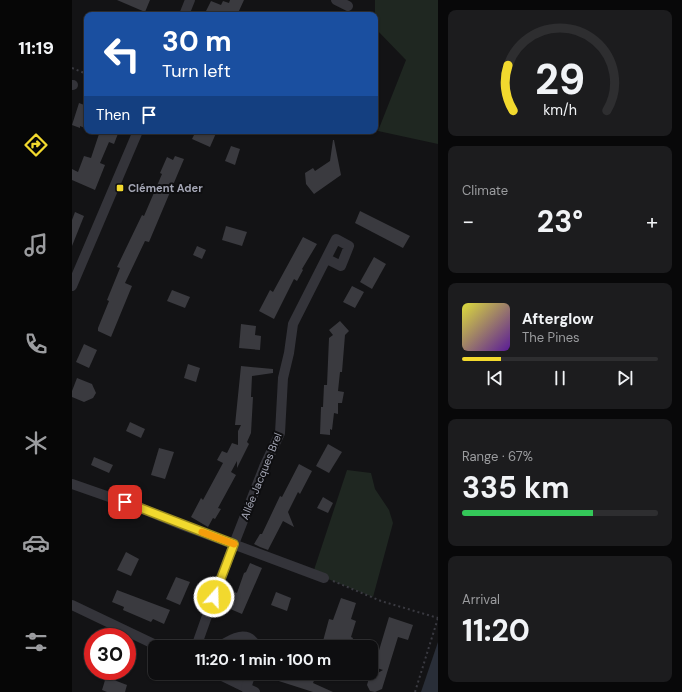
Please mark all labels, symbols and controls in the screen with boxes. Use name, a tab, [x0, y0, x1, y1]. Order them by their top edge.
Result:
text: 30 m	[162, 23, 232, 60]
icon: left	[96, 28, 148, 80]
text: 11:19	[18, 36, 54, 60]
text: 29	[535, 53, 585, 107]
text: Turn left	[162, 59, 231, 83]
text: km/h	[543, 101, 577, 119]
icon: arrive	[138, 104, 160, 126]
text: Then	[96, 105, 130, 125]
icon: directions	[22, 131, 50, 159]
place label: Clément Ader	[128, 181, 203, 195]
text: Climate	[462, 182, 508, 199]
marker: Clément Ader	[115, 183, 125, 193]
text: 23°	[537, 202, 583, 241]
text: −	[462, 207, 474, 236]
text: +	[646, 207, 658, 236]
icon: music	[22, 231, 50, 259]
text: Afterglow	[522, 309, 594, 329]
text: The Pines	[522, 329, 580, 346]
icon: phone	[22, 330, 50, 358]
icon: previous	[484, 367, 506, 389]
icon: pause	[549, 367, 571, 389]
icon: next	[614, 367, 636, 389]
icon: climate	[22, 429, 50, 457]
street label: Allée Jacques Brel	[237, 430, 285, 522]
text: Range · 67%	[462, 448, 533, 465]
text: 335 km	[462, 468, 569, 507]
pin	[108, 485, 142, 519]
icon: arrive	[114, 491, 136, 513]
icon: car	[22, 529, 50, 557]
position arrow	[193, 576, 235, 618]
text: Arrival	[462, 591, 500, 608]
text: 11:20	[462, 611, 530, 650]
icon: filters	[22, 628, 50, 656]
speed limit sign: 30	[84, 628, 136, 680]
text: 11:20 · 1 min · 100 m	[195, 650, 331, 670]

